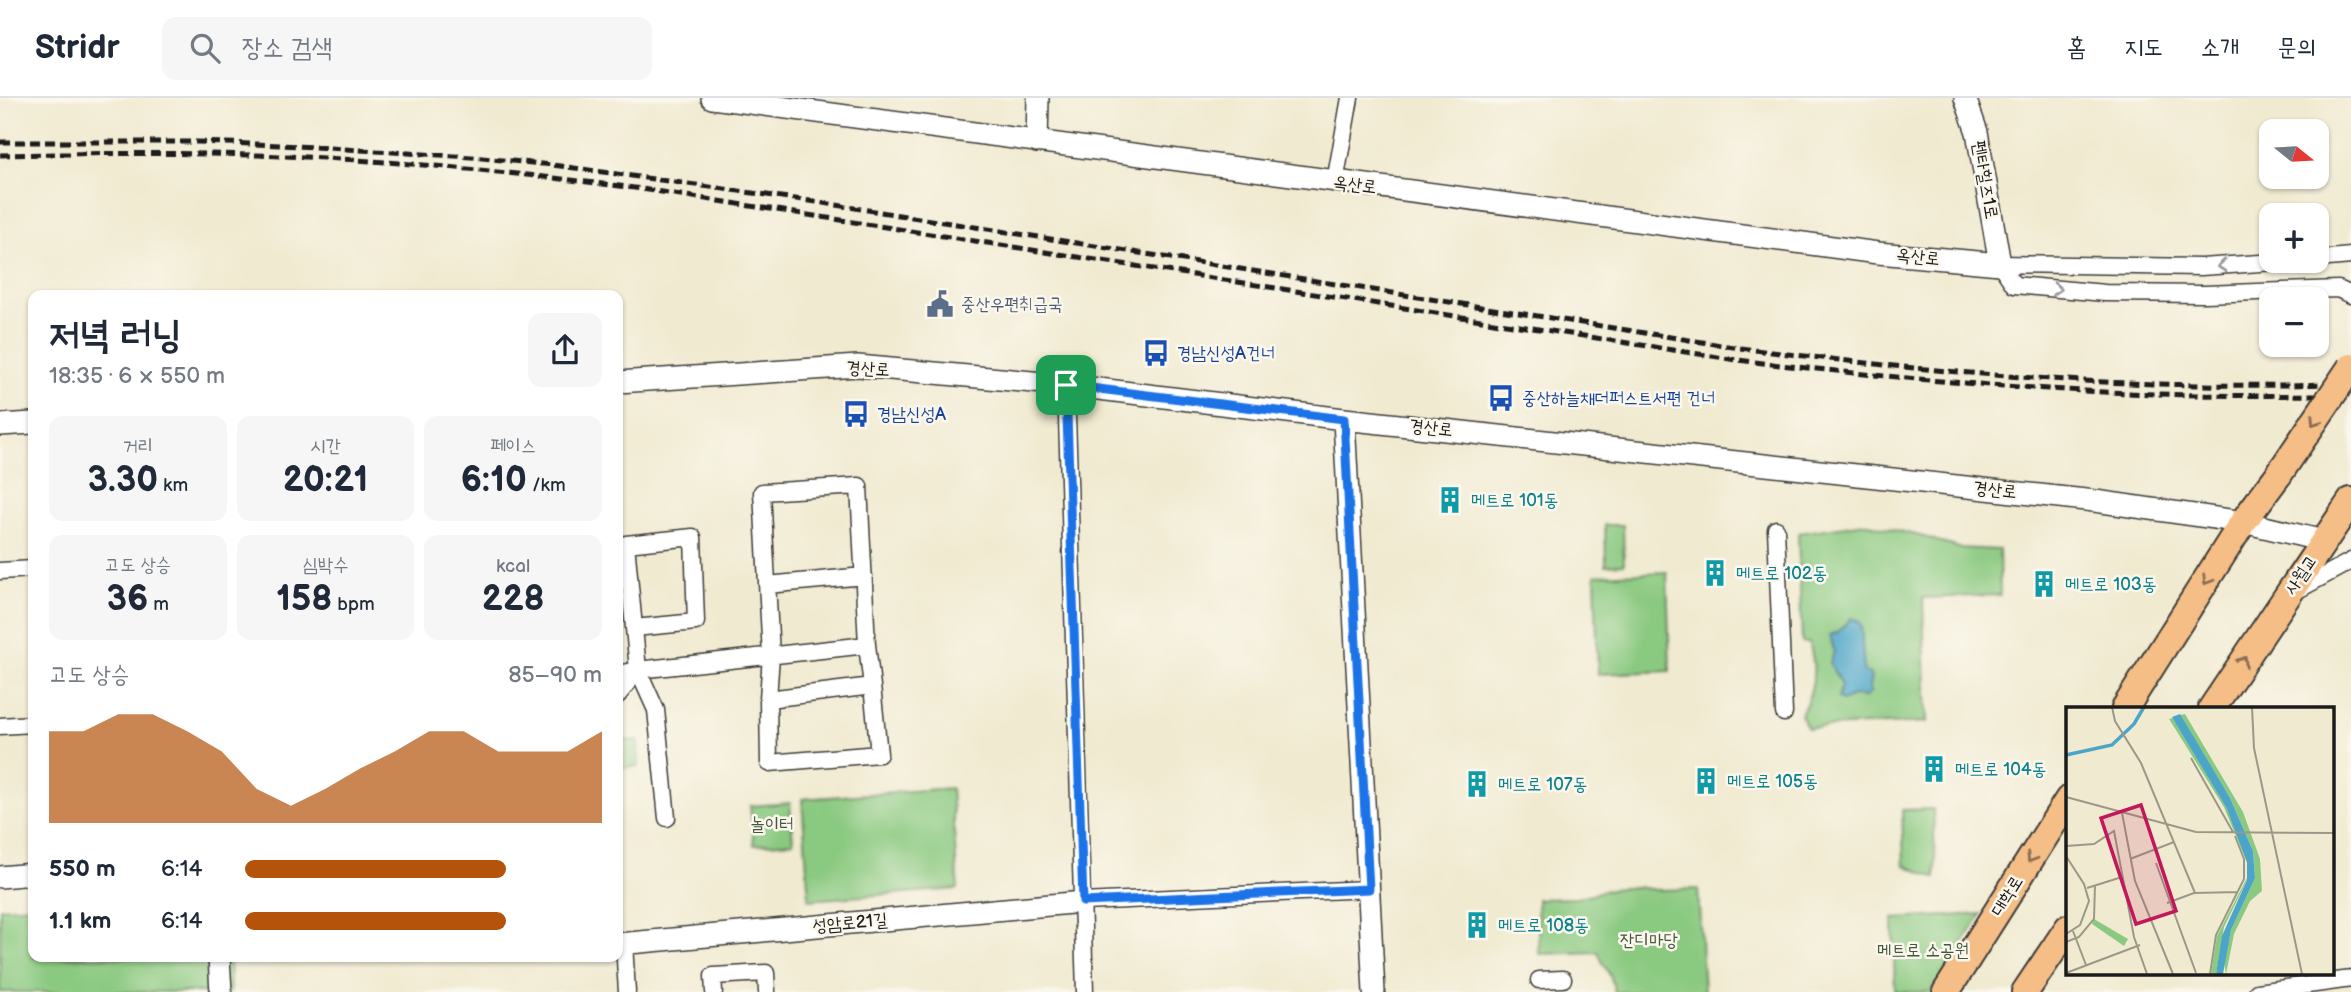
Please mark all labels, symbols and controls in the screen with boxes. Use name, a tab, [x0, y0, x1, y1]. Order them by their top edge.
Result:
search box	[162, 17, 652, 80]
text: Stridr	[35, 28, 120, 68]
icon: search	[186, 29, 224, 67]
text: 장소 검색	[242, 33, 332, 64]
text: 홈	[2067, 33, 2086, 62]
text: 지도	[2124, 33, 2163, 62]
text: 소개	[2201, 33, 2239, 62]
text: 문의	[2277, 33, 2316, 62]
north arrow	[2259, 119, 2329, 189]
map controls	[2259, 119, 2329, 357]
street label: 펜타힐즈1로	[1968, 139, 2002, 221]
street label: 옥산로	[1332, 172, 1378, 198]
button: +	[2259, 203, 2329, 273]
street label: 옥산로	[1895, 244, 1941, 270]
one-way arrow	[2216, 258, 2227, 273]
one-way arrow	[2051, 281, 2062, 296]
button: −	[2259, 287, 2329, 357]
public building icon: 중산우편취급국	[925, 289, 955, 319]
place label: 중산우편취급국	[961, 294, 1062, 315]
text: 저녁 러닝	[49, 313, 182, 358]
button: share	[528, 313, 602, 387]
bus stop icon: 경남신성A건너	[1141, 338, 1171, 368]
place label: 경남신성A건너	[1177, 343, 1275, 364]
pin	[1036, 355, 1096, 415]
street label: 경산로	[846, 357, 890, 381]
text: 18:35 · 6 × 550 m	[49, 362, 225, 390]
icon: arrive	[1047, 366, 1085, 404]
bus stop icon: 중산하늘채더퍼스트서편 건너	[1486, 383, 1516, 413]
place label: 중산하늘채더퍼스트서편 건너	[1522, 388, 1715, 409]
bus stop icon: 경남신성A	[841, 399, 871, 429]
place label: 경남신성A	[877, 404, 946, 425]
one-way arrow	[2311, 413, 2323, 426]
street label: 경산로	[1408, 415, 1454, 441]
text: 거리	[123, 435, 153, 458]
text: 시간	[310, 435, 341, 458]
text: 페이스	[490, 435, 536, 458]
text: 3.30	[88, 459, 158, 502]
text: 20:21	[283, 459, 368, 502]
text: 6:10	[461, 459, 527, 502]
text: km	[158, 474, 188, 497]
text: /km	[527, 474, 566, 497]
street label: 경산로	[1972, 477, 2018, 503]
building icon: 메트로 101동	[1435, 485, 1465, 515]
place label: 메트로 101동	[1471, 490, 1558, 511]
street label: 사월교	[2280, 551, 2322, 599]
text: 고도 상승	[105, 554, 171, 577]
text: 심박수	[303, 554, 348, 577]
text: kcal	[496, 555, 530, 578]
building icon: 메트로 102동	[1700, 558, 1730, 588]
place label: 메트로 102동	[1736, 563, 1827, 584]
building icon: 메트로 103동	[2029, 569, 2059, 599]
one-way arrow	[2202, 572, 2215, 585]
place label: 메트로 103동	[2065, 574, 2156, 595]
text: 36	[107, 578, 148, 621]
text: 158	[276, 578, 332, 621]
text: 228	[482, 578, 545, 621]
text: m	[148, 593, 169, 616]
text: bpm	[332, 593, 375, 616]
one-way arrow	[2235, 656, 2248, 669]
text: 고도 상승	[49, 661, 129, 689]
text: 85–90 m	[508, 661, 602, 689]
inset map	[2066, 707, 2334, 974]
building icon: 메트로 104동	[1919, 754, 1949, 784]
place label: 메트로 104동	[1955, 759, 2046, 780]
building icon: 메트로 105동	[1691, 766, 1721, 796]
building icon: 메트로 107동	[1462, 769, 1492, 799]
place label: 메트로 105동	[1727, 771, 1818, 792]
place label: 메트로 107동	[1498, 774, 1587, 795]
park label: 놀이터	[750, 814, 794, 835]
one-way arrow	[2026, 850, 2039, 863]
text: 550 m	[49, 855, 116, 883]
text: 6:14	[161, 855, 203, 883]
street label: 대학로	[1987, 872, 2027, 920]
text: 1.1 km	[49, 907, 111, 935]
text: 6:14	[161, 907, 203, 935]
street label: 성암로21길	[812, 909, 889, 937]
building icon: 메트로 108동	[1462, 910, 1492, 940]
place label: 메트로 108동	[1498, 915, 1589, 936]
park label: 잔디마당	[1620, 930, 1678, 951]
park label: 메트로 소공원	[1877, 940, 1969, 961]

